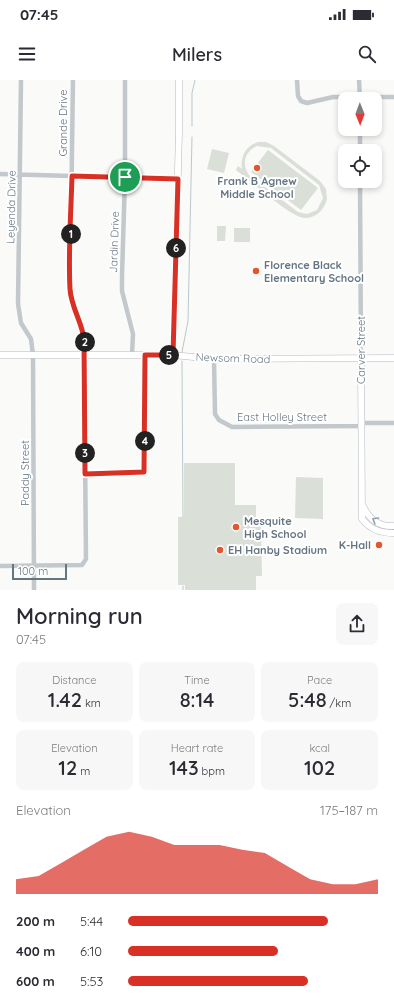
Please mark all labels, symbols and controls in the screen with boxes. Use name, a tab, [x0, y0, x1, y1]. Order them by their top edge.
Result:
text: 07:45	[20, 5, 58, 24]
icon: menu	[16, 43, 38, 65]
text: Milers	[172, 43, 222, 66]
icon: search	[356, 43, 378, 65]
street label: Grande Drive	[56, 89, 70, 157]
north arrow	[338, 92, 382, 136]
map controls	[338, 92, 382, 188]
button: locate	[338, 144, 382, 188]
pin	[108, 160, 142, 194]
marker: Frank B Agnew Middle School	[252, 163, 262, 173]
icon: arrive	[114, 166, 136, 188]
street label: Leyenda Drive	[3, 170, 19, 244]
place label: Frank B Agnew Middle School	[217, 174, 297, 201]
street label: Jardin Drive	[106, 211, 122, 273]
pin: 1	[61, 224, 81, 244]
text: 1	[69, 227, 73, 241]
pin: 6	[166, 238, 186, 258]
text: 6	[173, 241, 179, 255]
place label: Florence Black Elementary School	[264, 258, 364, 285]
marker: Florence Black Elementary School	[251, 266, 261, 276]
street label: Carver Street	[354, 316, 368, 384]
pin: 2	[75, 332, 95, 352]
text: 2	[82, 335, 88, 349]
pin: 5	[159, 345, 179, 365]
text: 5	[166, 348, 172, 362]
street label: Newsom Road	[195, 350, 271, 366]
street label: East Holley Street	[237, 410, 327, 424]
pin: 4	[135, 431, 155, 451]
text: 4	[142, 434, 148, 448]
street label: Paddy Street	[18, 440, 32, 506]
pin: 3	[75, 443, 95, 463]
text: 3	[82, 446, 88, 460]
place label: Mesquite High School	[244, 514, 307, 541]
one-way arrow	[372, 518, 379, 525]
marker: Mesquite High School	[231, 522, 241, 532]
place label: K-Hall	[339, 538, 371, 552]
marker: K-Hall	[374, 540, 384, 550]
place label: EH Hanby Stadium	[228, 543, 327, 557]
marker: EH Hanby Stadium	[215, 545, 225, 555]
scale bar	[12, 562, 67, 581]
text: 100 m	[18, 564, 48, 578]
text: Morning run	[16, 602, 143, 630]
button: share	[336, 603, 378, 645]
text: 07:45	[16, 631, 46, 647]
text: Distance	[52, 673, 96, 687]
text: Time	[184, 673, 210, 687]
text: Pace	[307, 673, 332, 687]
text: 1.42	[48, 687, 82, 712]
text: 8:14	[180, 687, 214, 712]
text: 5:48	[288, 687, 327, 712]
text: km	[82, 696, 101, 710]
text: /km	[327, 696, 351, 710]
text: Elevation	[51, 741, 98, 755]
text: Heart rate	[171, 741, 223, 755]
text: kcal	[309, 741, 330, 755]
text: 12	[58, 755, 77, 780]
text: 143	[169, 755, 199, 780]
text: 102	[304, 755, 335, 780]
text: m	[77, 764, 90, 778]
text: bpm	[199, 764, 225, 778]
text: Elevation	[16, 802, 71, 818]
text: 175–187 m	[320, 802, 378, 818]
text: 200 m	[16, 913, 55, 929]
text: 5:44	[80, 913, 103, 929]
text: 400 m	[16, 943, 55, 959]
text: 6:10	[80, 943, 102, 959]
text: 600 m	[16, 973, 55, 989]
text: 5:53	[80, 973, 103, 989]

